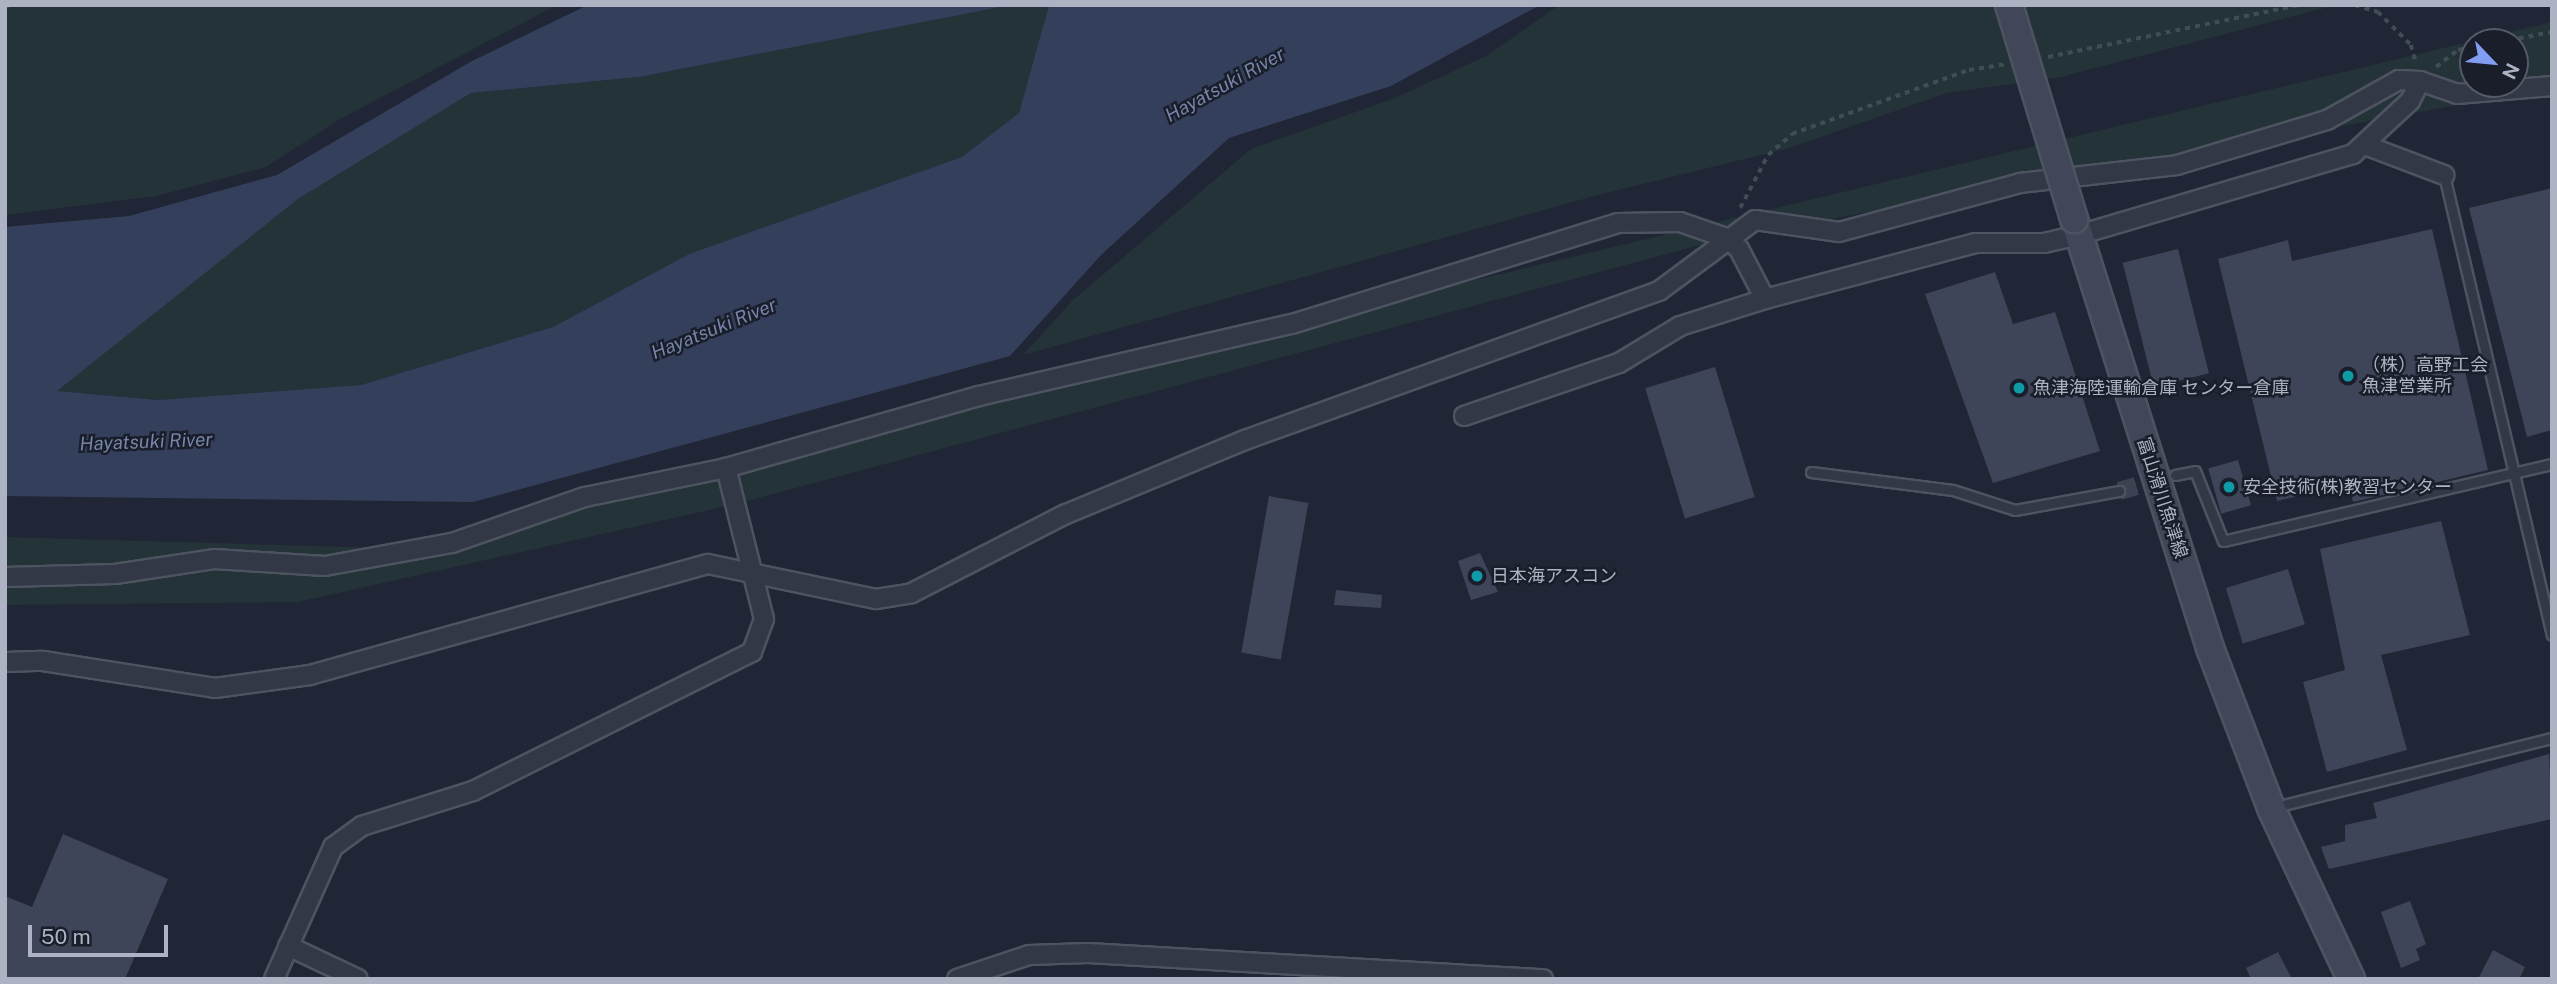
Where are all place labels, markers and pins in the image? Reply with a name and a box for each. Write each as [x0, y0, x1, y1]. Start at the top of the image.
place label: （株）高野工会 魚津営業所 [2362, 355, 2488, 398]
marker: （株）高野工会 魚津営業所 [2340, 368, 2356, 384]
place label: 魚津海陸運輸倉庫 センター倉庫 [2033, 377, 2289, 399]
marker: 魚津海陸運輸倉庫 センター倉庫 [2011, 380, 2027, 396]
place label: 安全技術(株)教習センター [2243, 476, 2452, 498]
marker: 安全技術(株)教習センター [2221, 479, 2237, 495]
place label: 日本海アスコン [1491, 565, 1617, 587]
marker: 日本海アスコン [1469, 568, 1485, 584]

